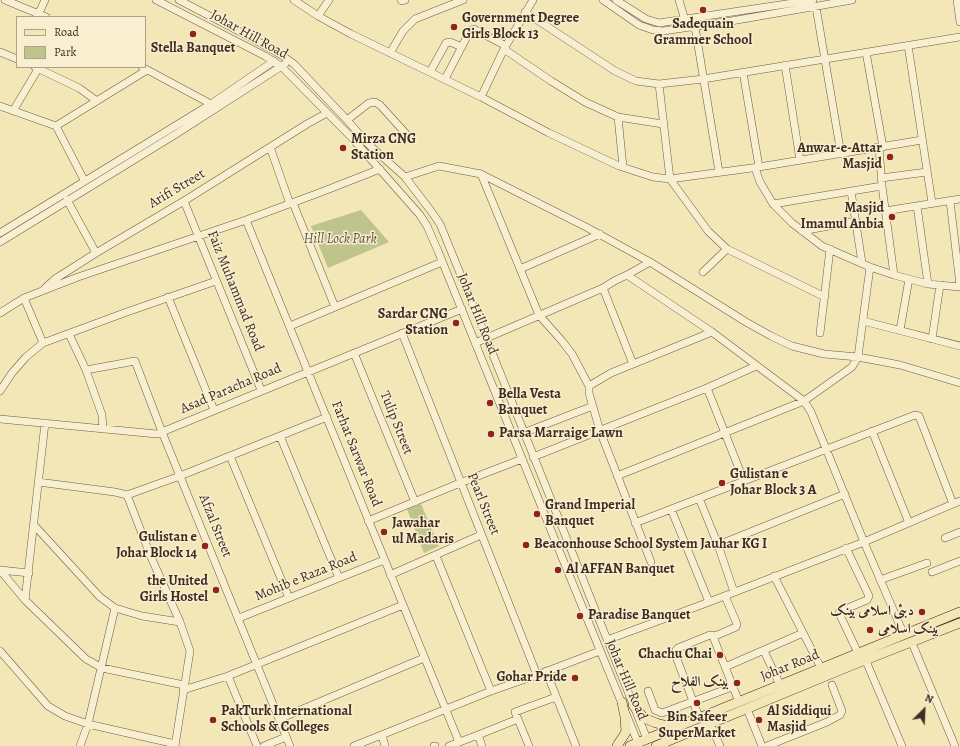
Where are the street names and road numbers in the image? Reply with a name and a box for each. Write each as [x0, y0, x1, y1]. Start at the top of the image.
street label: Johar Hill Road [207, 7, 291, 63]
street label: Arifi Street [146, 166, 208, 212]
street label: Faiz Muhammad Road [203, 228, 267, 354]
street label: Johar Hill Road [453, 271, 501, 357]
street label: Asad Paracha Road [178, 360, 284, 418]
street label: Tulip Street [376, 389, 416, 457]
street label: Farhat Sarwar Road [327, 399, 385, 509]
street label: Pearl Street [463, 470, 503, 538]
street label: Afzal Street [195, 492, 235, 560]
street label: Mohib e Raza Road [253, 549, 359, 605]
street label: Johar Hill Road [601, 637, 651, 723]
street label: Johar Road [758, 647, 822, 685]

